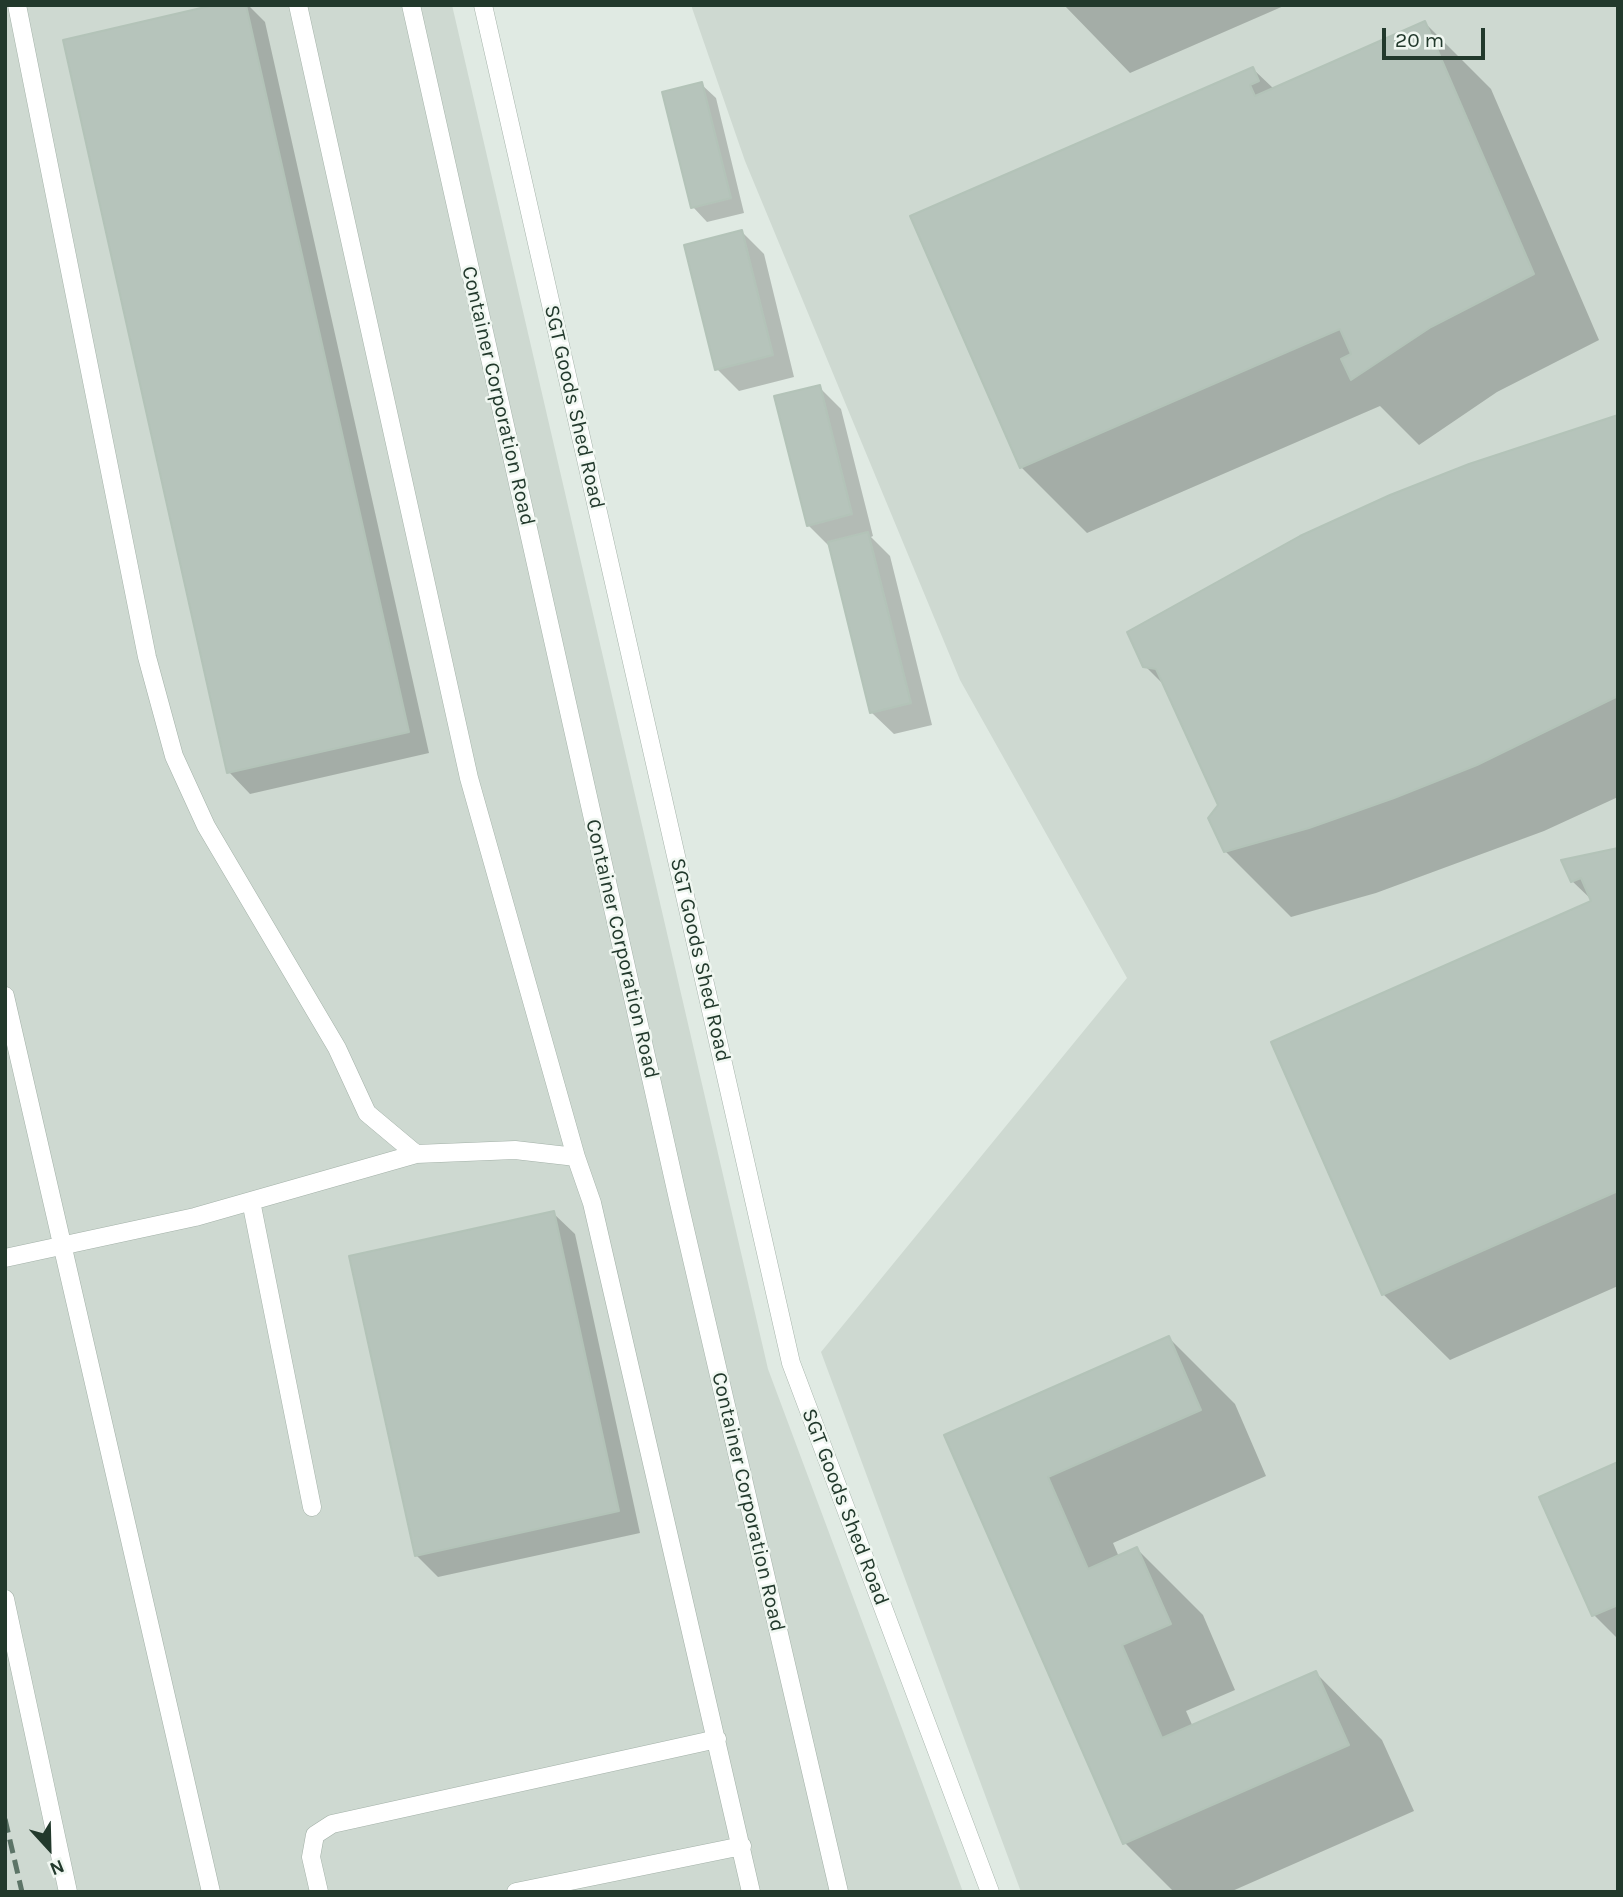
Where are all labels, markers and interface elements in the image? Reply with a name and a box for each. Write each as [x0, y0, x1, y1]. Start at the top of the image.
scale bar [1385, 14, 1488, 58]
text: 20 m [1395, 28, 1444, 52]
street label: Container Corporation Road [456, 264, 540, 528]
street label: SGT Goods Shed Road [538, 303, 610, 511]
street label: Container Corporation Road [580, 817, 664, 1081]
street label: SGT Goods Shed Road [664, 856, 736, 1064]
street label: Container Corporation Road [706, 1370, 790, 1634]
street label: SGT Goods Shed Road [796, 1405, 894, 1609]
north arrow [14, 1813, 84, 1883]
text: N [46, 1855, 67, 1880]

